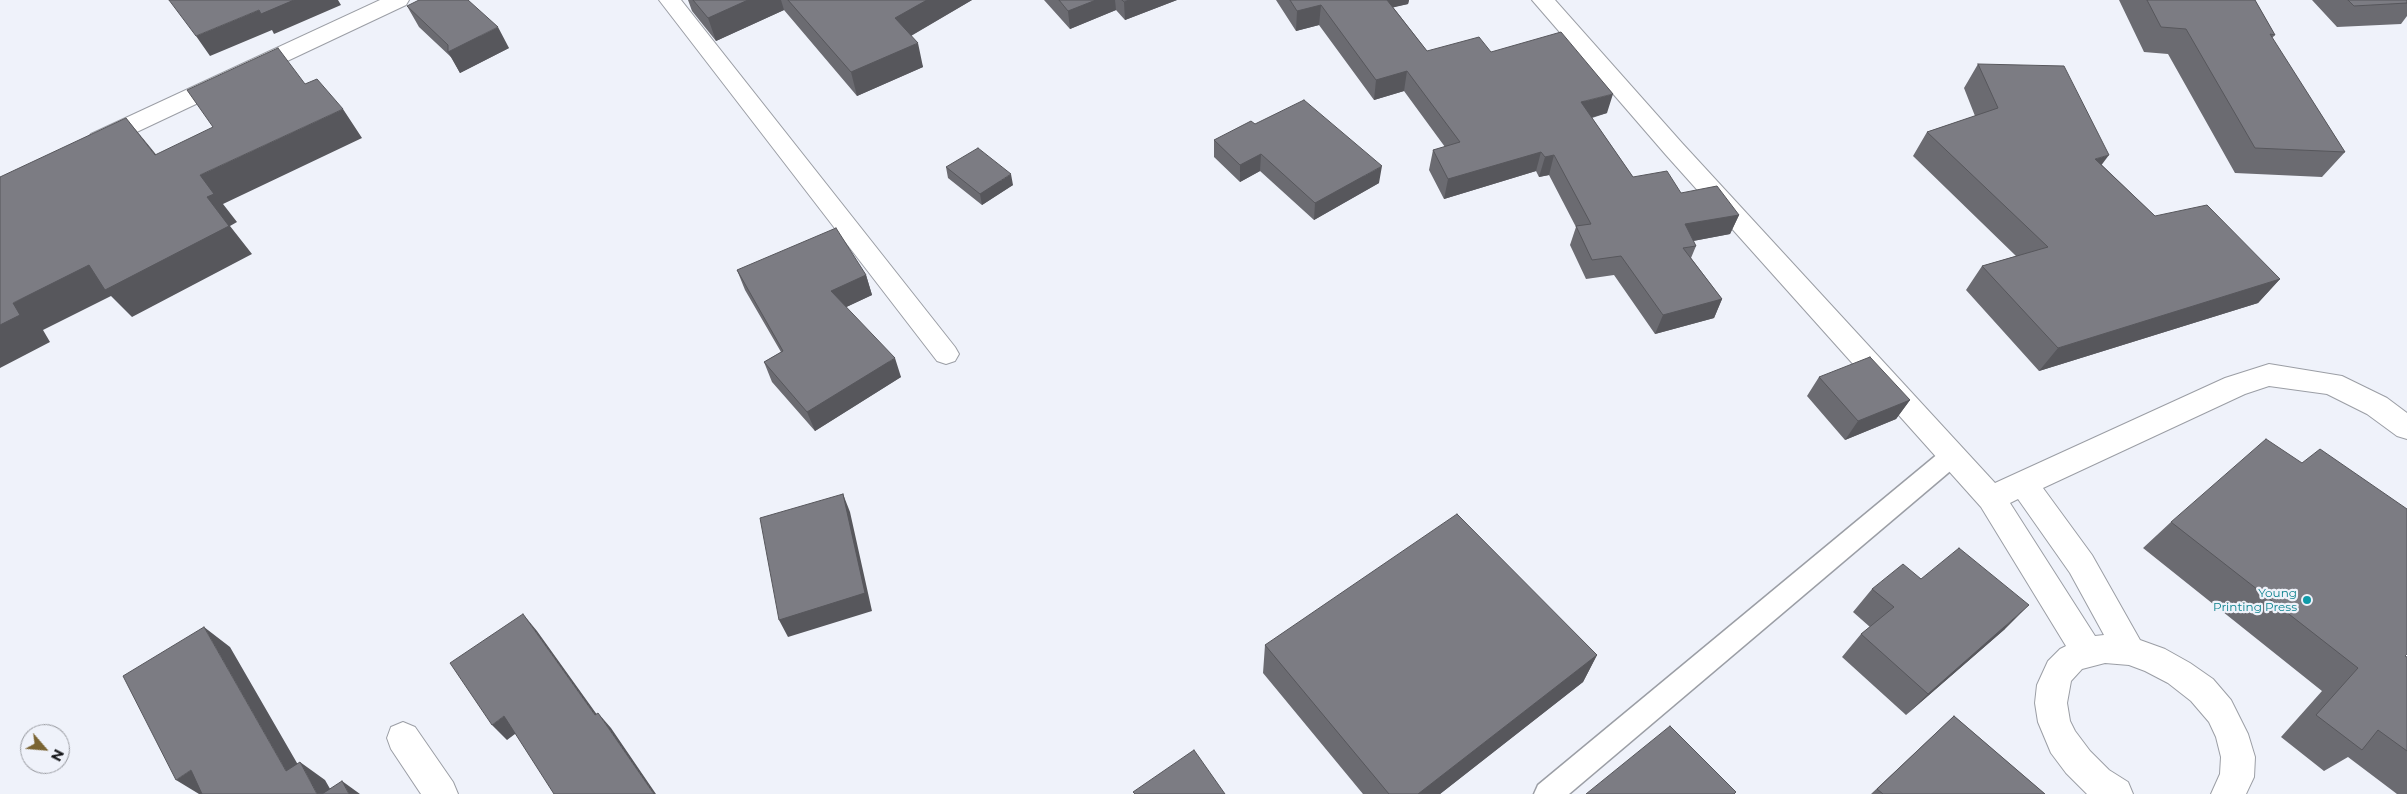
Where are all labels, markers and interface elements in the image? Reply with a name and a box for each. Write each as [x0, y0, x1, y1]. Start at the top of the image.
place label: Young Printing Press [2213, 586, 2297, 614]
marker: Young Printing Press [2301, 594, 2313, 606]
north arrow [20, 724, 70, 774]
text: N [47, 746, 68, 764]

